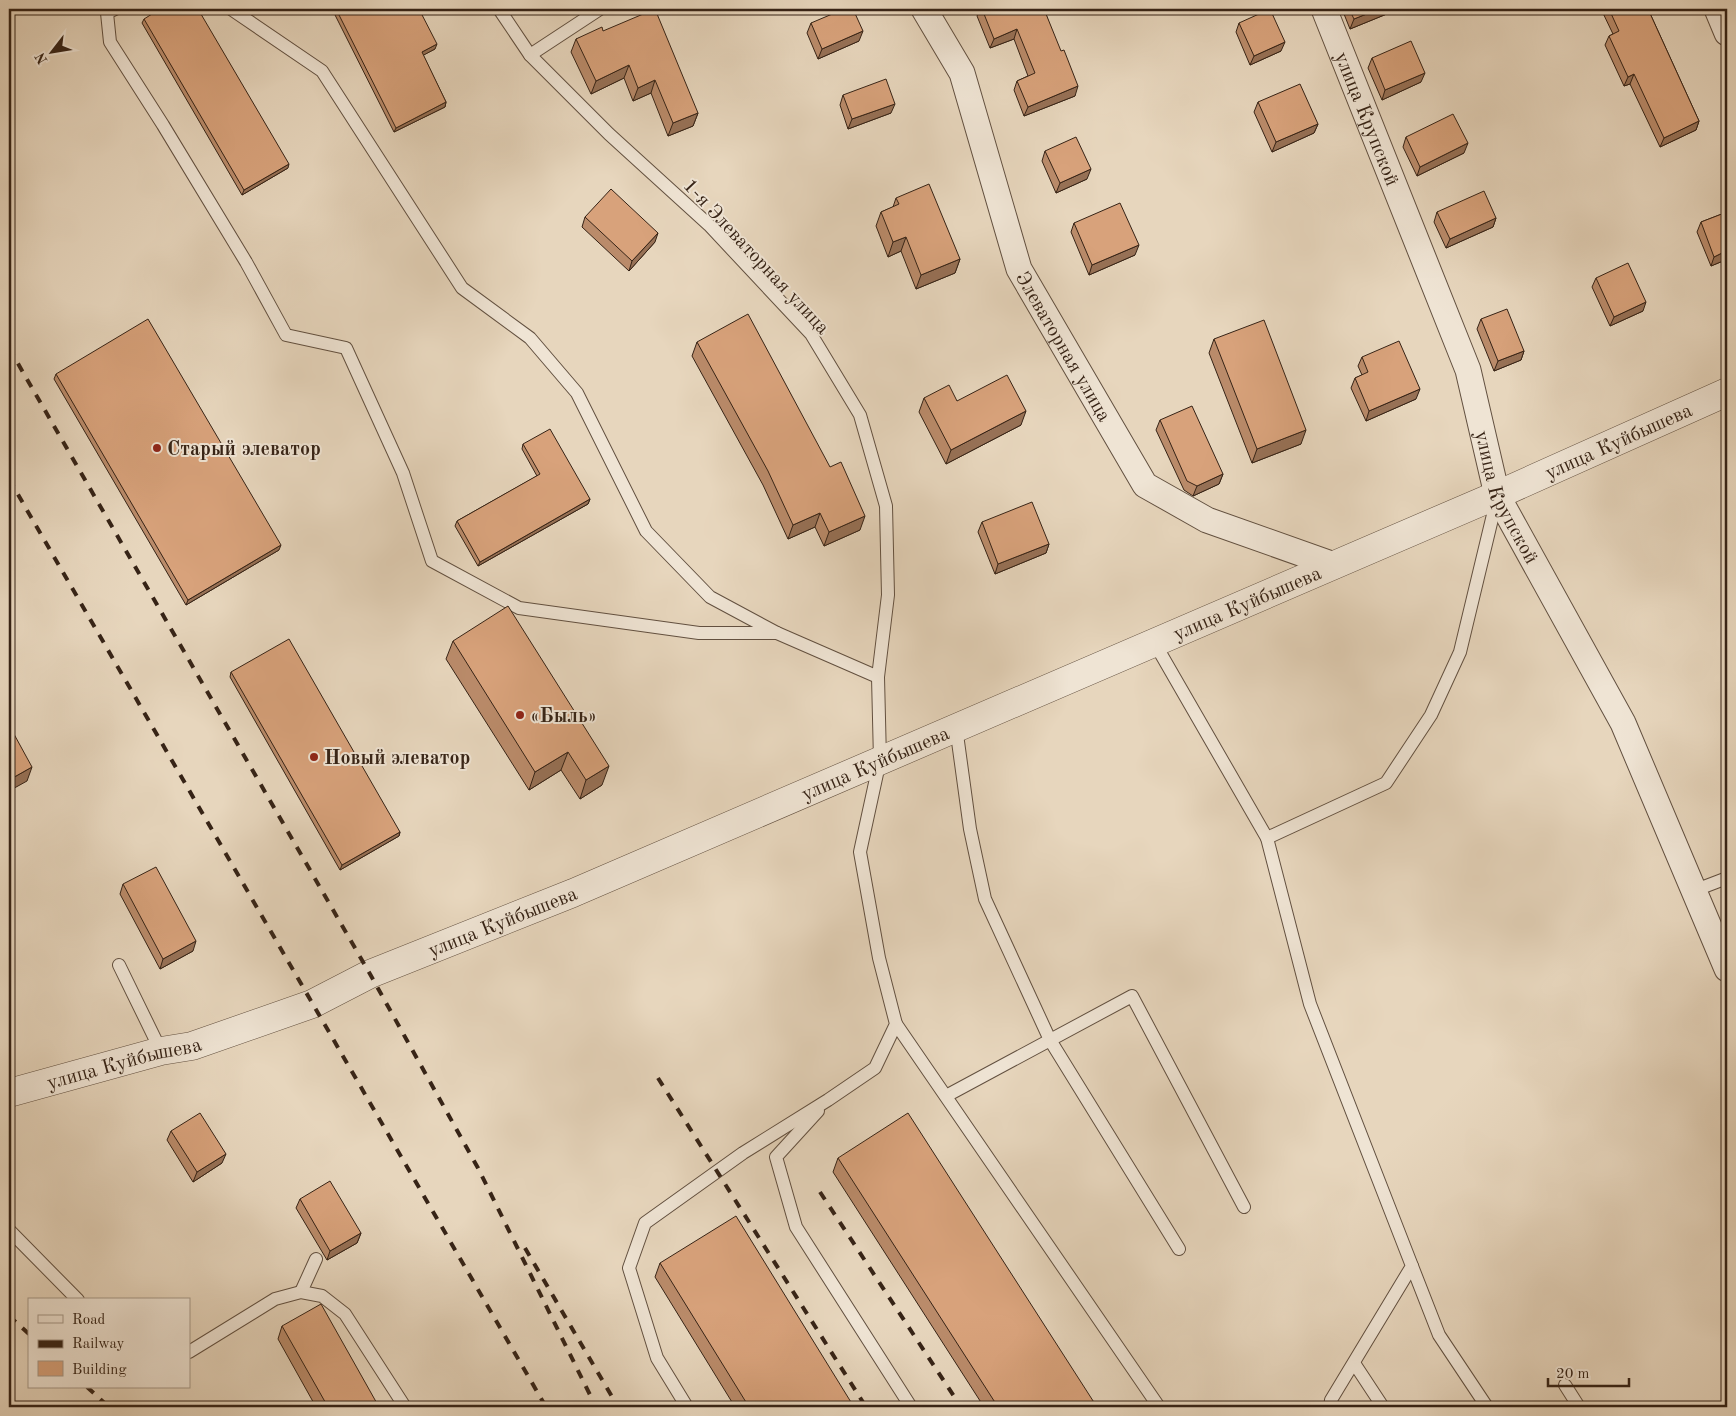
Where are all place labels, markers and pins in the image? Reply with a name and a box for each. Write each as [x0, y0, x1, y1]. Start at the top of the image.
place label: Старый элеватор [167, 440, 321, 460]
marker: Старый элеватор [151, 442, 163, 454]
place label: «Быль» [530, 707, 597, 727]
marker: «Быль» [514, 709, 526, 721]
place label: Новый элеватор [324, 749, 470, 769]
marker: Новый элеватор [308, 751, 320, 763]

